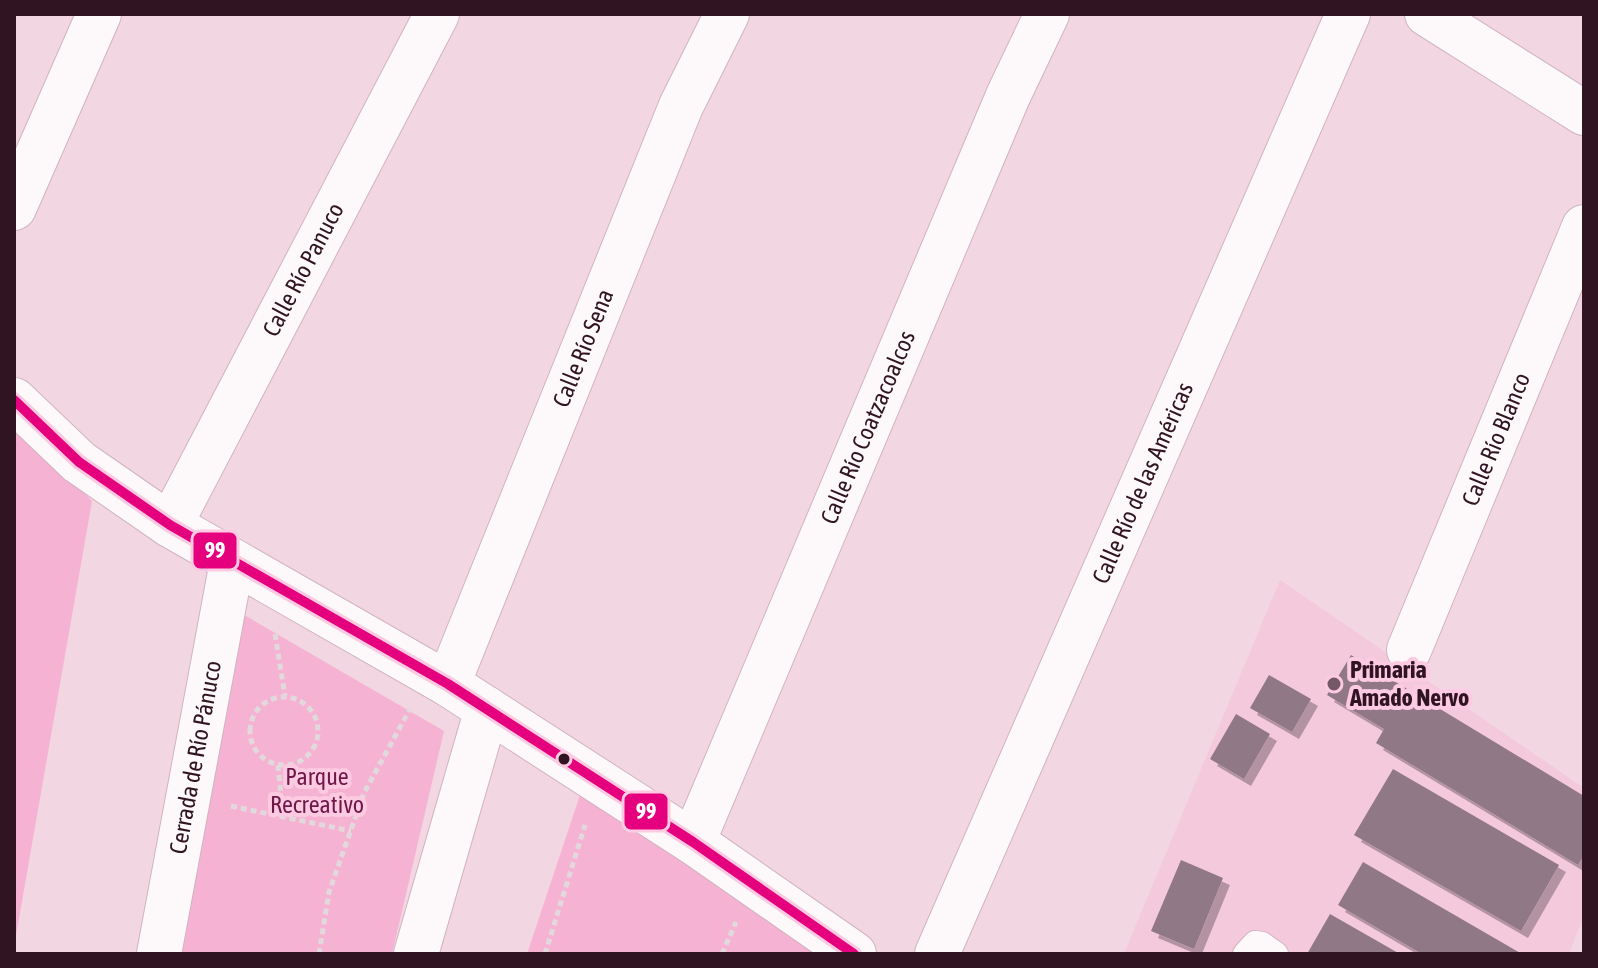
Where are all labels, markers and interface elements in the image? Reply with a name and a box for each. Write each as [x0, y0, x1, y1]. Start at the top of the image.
street label: Calle Río Panuco [257, 198, 349, 341]
street label: Calle Río Sena [547, 285, 619, 411]
street label: Calle Río Coatzacoalcos [815, 327, 920, 528]
street label: Calle Río Blanco [1456, 369, 1535, 510]
street label: Calle Río de las Américas [1087, 378, 1198, 588]
line badge: 99 [192, 531, 238, 570]
text: 99 [205, 537, 225, 563]
place label: Primaria Amado Nervo [1349, 656, 1469, 711]
street label: Cerrada de Río Pánuco [164, 658, 226, 856]
marker: Primaria Amado Nervo [1325, 675, 1343, 693]
unlabelled marker [556, 751, 572, 767]
park label: Parque Recreativo [270, 763, 364, 818]
line badge: 99 [623, 792, 669, 831]
text: 99 [636, 798, 656, 824]

